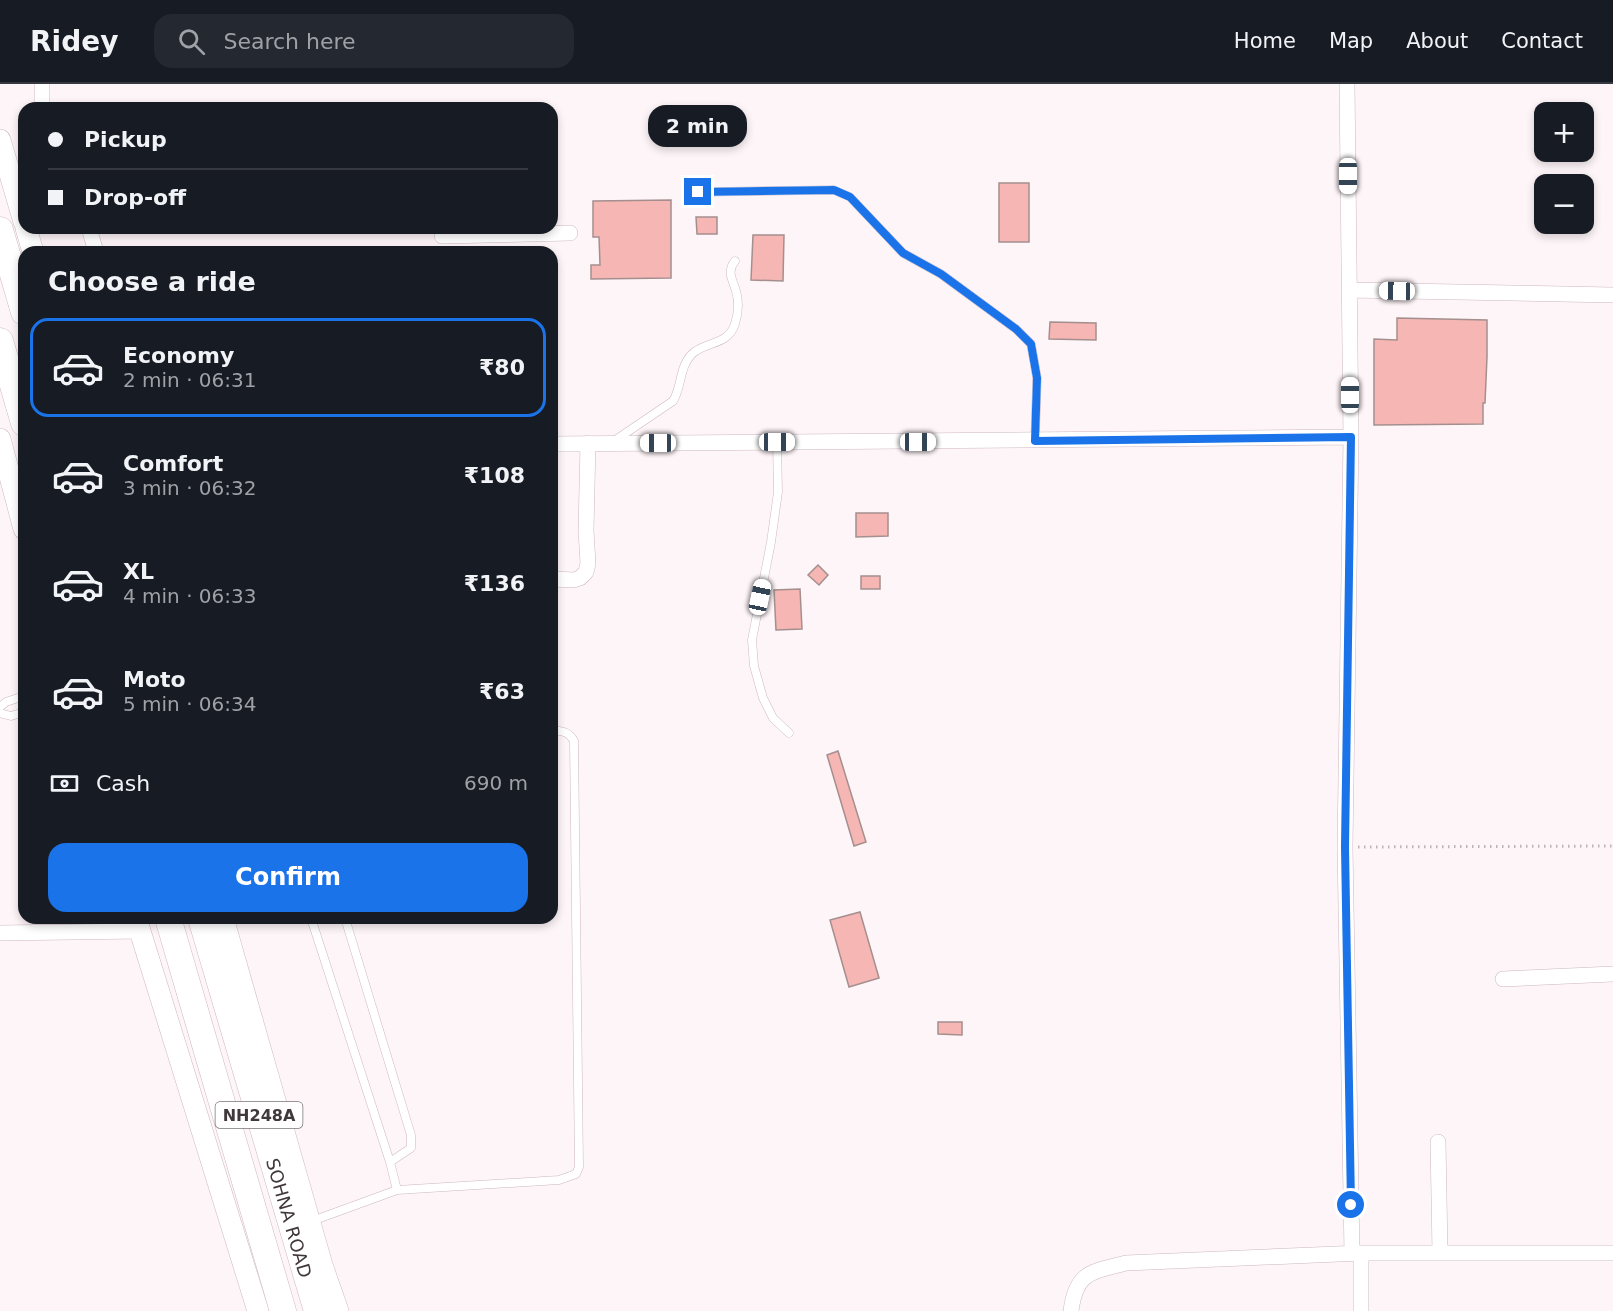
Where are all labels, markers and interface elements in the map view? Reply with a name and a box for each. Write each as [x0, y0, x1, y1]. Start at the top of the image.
search box [154, 14, 574, 68]
text: Ridey [30, 25, 118, 58]
icon: search [175, 25, 208, 58]
text: Search here [223, 29, 356, 54]
text: Home [1234, 29, 1296, 53]
text: Map [1329, 29, 1373, 53]
text: About [1406, 29, 1468, 53]
text: Contact [1501, 29, 1583, 53]
map controls [1534, 102, 1594, 234]
button: + [1534, 102, 1594, 162]
callout: 2 min [648, 105, 748, 147]
text: 2 min [666, 114, 729, 138]
text: Pickup [84, 127, 167, 152]
car [1339, 158, 1357, 194]
button: − [1534, 174, 1594, 234]
route end [684, 178, 711, 205]
text: Drop-off [84, 185, 186, 210]
text: Choose a ride [48, 266, 256, 297]
car [1379, 282, 1415, 300]
icon: car [51, 341, 105, 395]
text: Economy [123, 343, 234, 368]
text: ₹80 [479, 355, 525, 380]
text: 2 min · 06:31 [123, 368, 257, 392]
car [1341, 377, 1359, 413]
car [759, 433, 795, 451]
car [900, 433, 936, 451]
car [640, 434, 676, 452]
icon: car [51, 449, 105, 503]
text: Comfort [123, 451, 223, 476]
text: ₹108 [464, 463, 525, 488]
text: 3 min · 06:32 [123, 476, 257, 500]
icon: car [51, 557, 105, 611]
text: XL [123, 559, 154, 584]
text: ₹136 [464, 571, 525, 596]
car [747, 578, 773, 616]
text: 4 min · 06:33 [123, 584, 257, 608]
icon: car [51, 665, 105, 719]
text: Moto [123, 667, 186, 692]
text: ₹63 [479, 679, 525, 704]
text: 5 min · 06:34 [123, 692, 257, 716]
icon: cash [48, 767, 81, 800]
text: Cash [96, 771, 150, 796]
text: 690 m [464, 771, 528, 795]
button: Confirm [48, 843, 528, 912]
road number: NH248A [216, 1102, 302, 1128]
street label: SOHNA ROAD [262, 1156, 316, 1280]
route start [1337, 1191, 1364, 1218]

